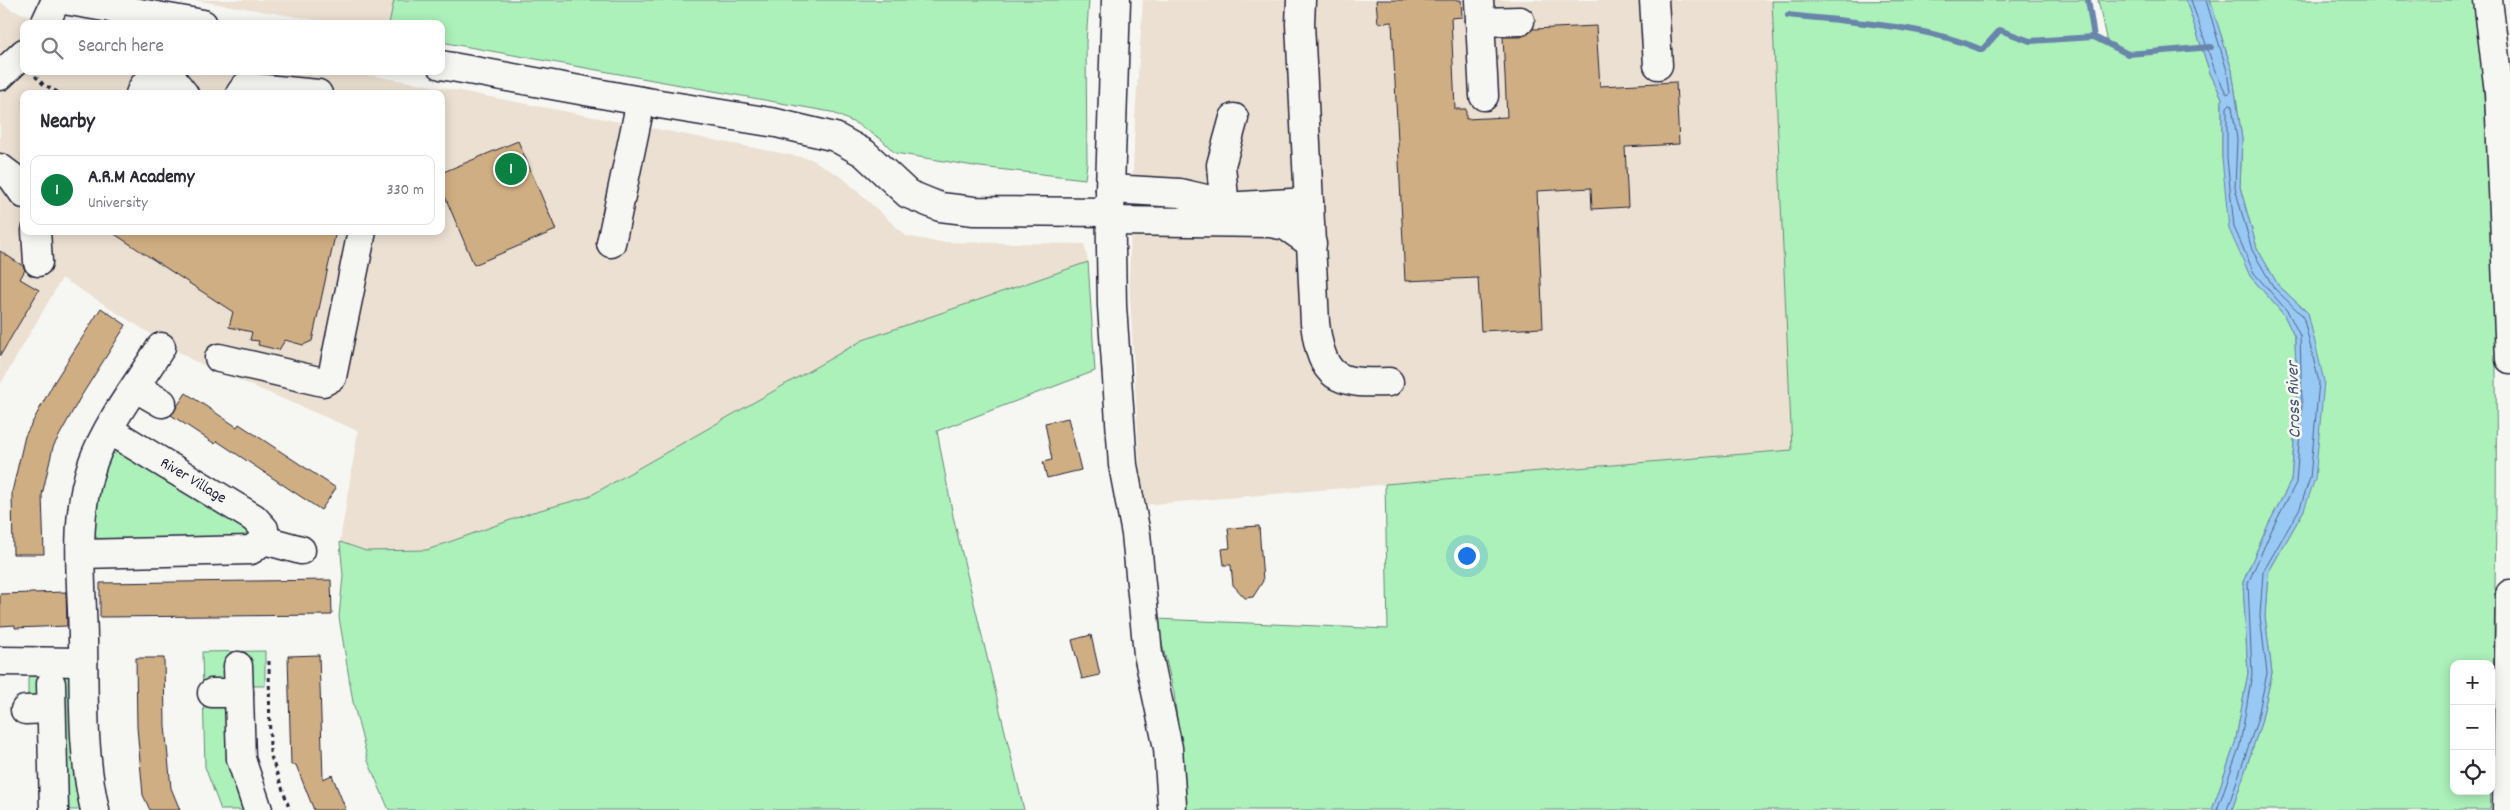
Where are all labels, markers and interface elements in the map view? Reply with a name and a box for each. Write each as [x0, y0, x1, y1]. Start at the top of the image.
search box [20, 20, 445, 75]
icon: search [38, 34, 66, 62]
text: Search here [78, 34, 164, 61]
text: Nearby [40, 108, 95, 138]
pin: 1 [495, 150, 527, 188]
text: A.R.M Academy [88, 165, 194, 192]
text: 1 [55, 179, 59, 202]
text: 330 m [386, 179, 424, 202]
text: University [88, 192, 148, 215]
water label: Cross River [2281, 359, 2309, 439]
street label: River Village [155, 452, 231, 510]
your location [1454, 543, 1480, 569]
map controls [2450, 660, 2495, 795]
button: + [2450, 660, 2495, 705]
button: − [2450, 705, 2495, 750]
button: locate [2450, 750, 2495, 795]

